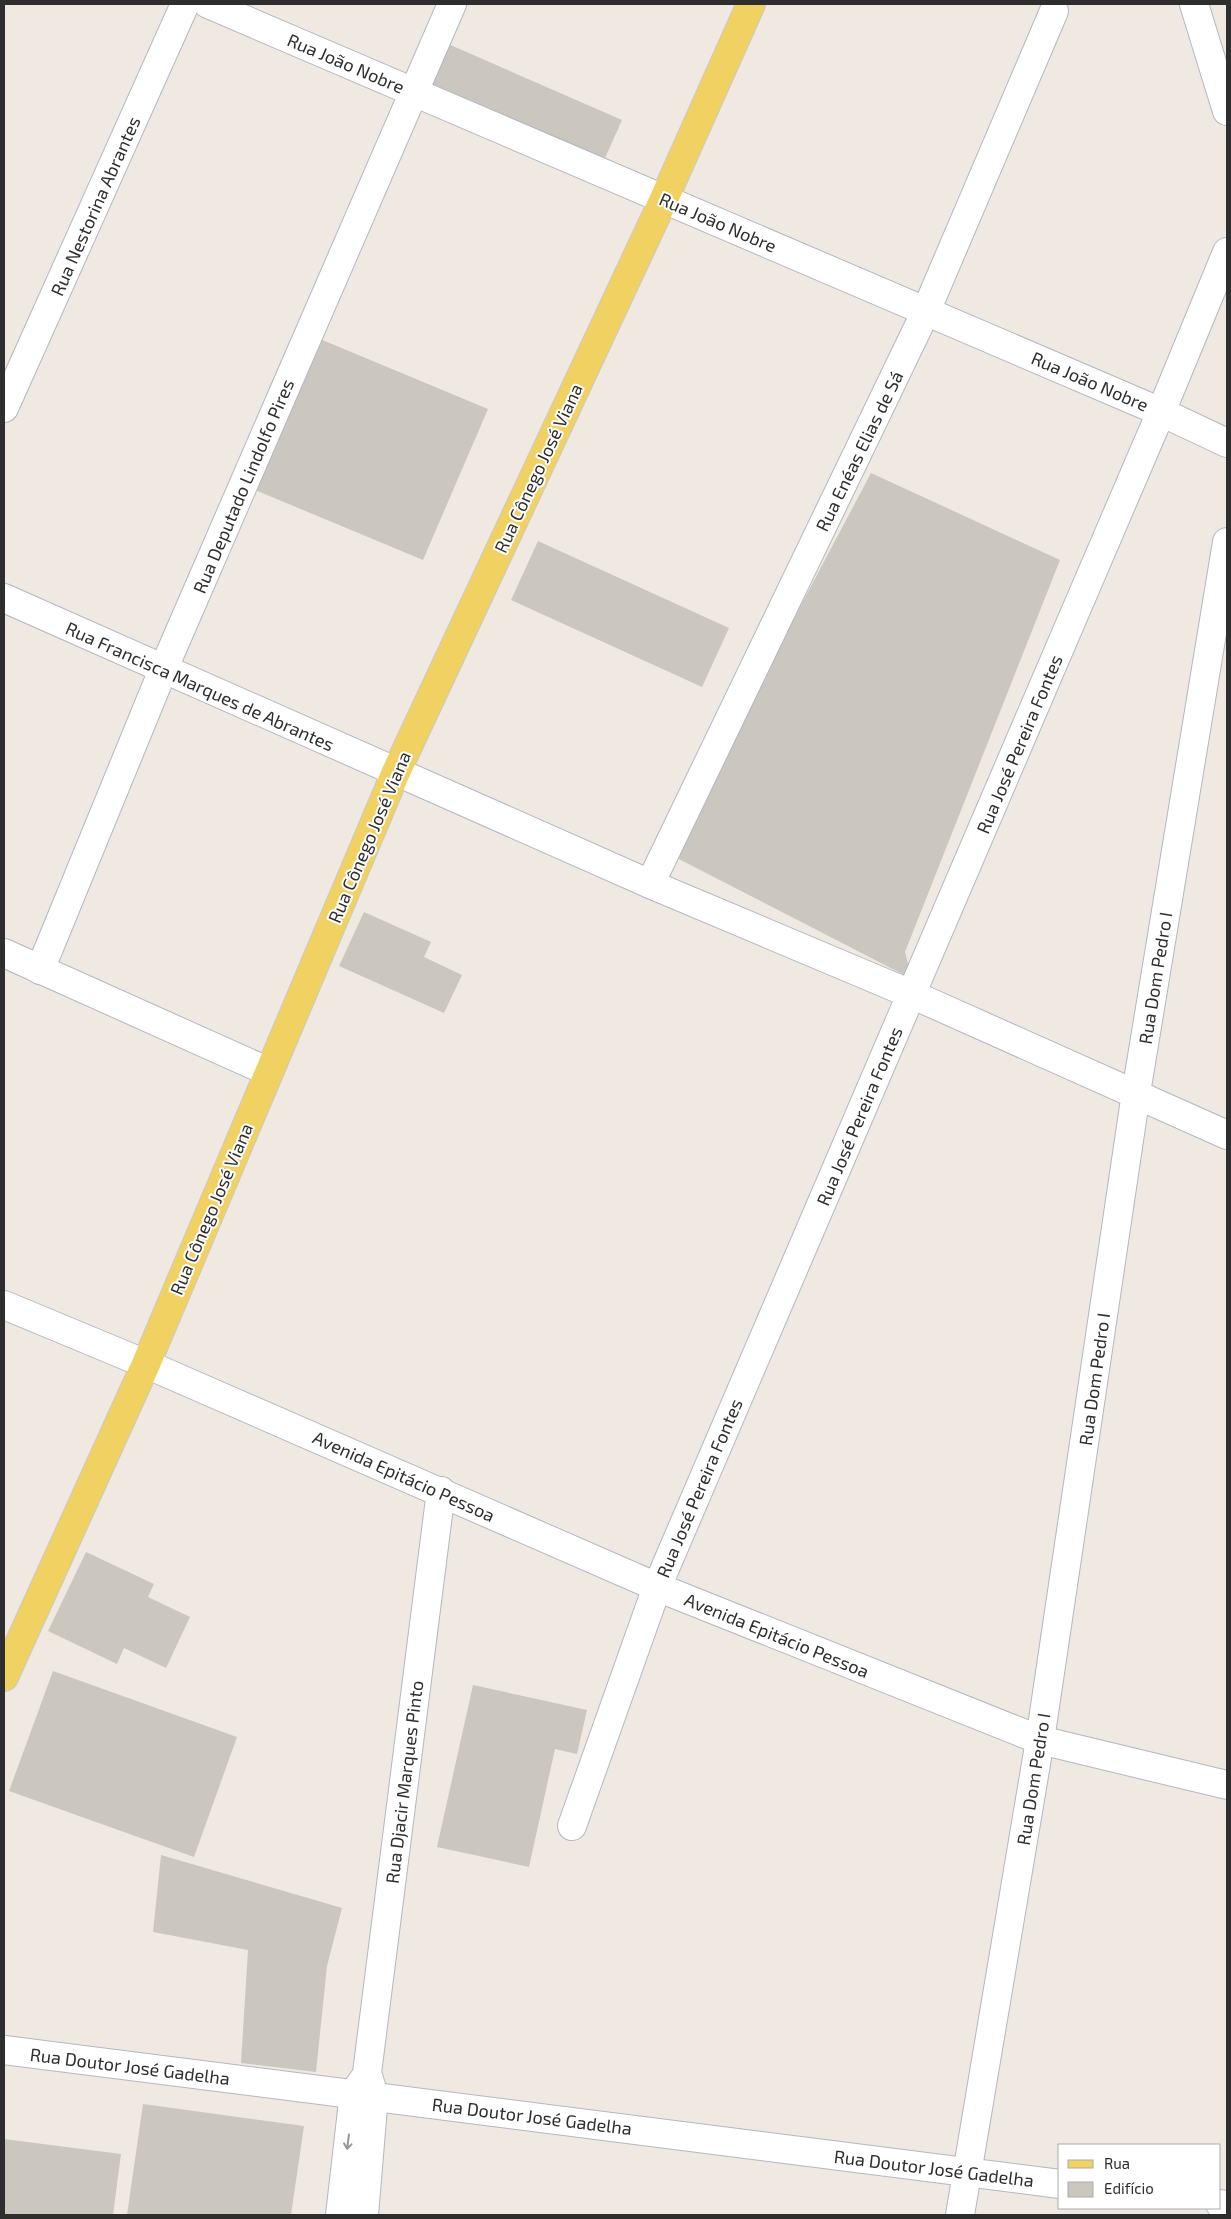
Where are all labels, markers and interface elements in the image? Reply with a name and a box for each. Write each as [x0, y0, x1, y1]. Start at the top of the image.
street label: Rua João Nobre [284, 28, 408, 98]
street label: Rua Nestorina Abrantes [45, 113, 145, 299]
street label: Rua João Nobre [656, 187, 780, 257]
street label: Rua João Nobre [1028, 346, 1152, 416]
street label: Rua Enéas Elias de Sá [811, 367, 907, 535]
street label: Rua Deputado Lindolfo Pires [188, 376, 298, 596]
street label: Rua Cônego José Viana [489, 380, 587, 556]
street label: Rua Francisca Marques de Abrantes [62, 617, 338, 755]
street label: Rua José Pereira Fontes [971, 651, 1067, 837]
street label: Rua Cônego José Viana [323, 748, 415, 926]
street label: Rua Dom Pedro I [1134, 910, 1176, 1046]
street label: Rua José Pereira Fontes [811, 1023, 907, 1209]
street label: Rua Cônego José Viana [165, 1120, 257, 1298]
street label: Rua Dom Pedro I [1074, 1311, 1114, 1447]
street label: Rua José Pereira Fontes [651, 1395, 747, 1581]
street label: Avenida Epitácio Pessoa [310, 1426, 498, 1526]
street label: Avenida Epitácio Pessoa [682, 1588, 872, 1682]
street label: Rua Djacir Marques Pinto [381, 1679, 427, 1885]
street label: Rua Dom Pedro I [1012, 1711, 1054, 1847]
street label: Rua Doutor José Gadelha [29, 2043, 231, 2089]
street label: Rua Doutor José Gadelha [431, 2093, 633, 2139]
one-way arrow [343, 2134, 353, 2150]
legend [1058, 2144, 1221, 2209]
street label: Rua Doutor José Gadelha [833, 2145, 1035, 2191]
text: Rua [1104, 2154, 1130, 2172]
text: Edifício [1104, 2179, 1154, 2197]

